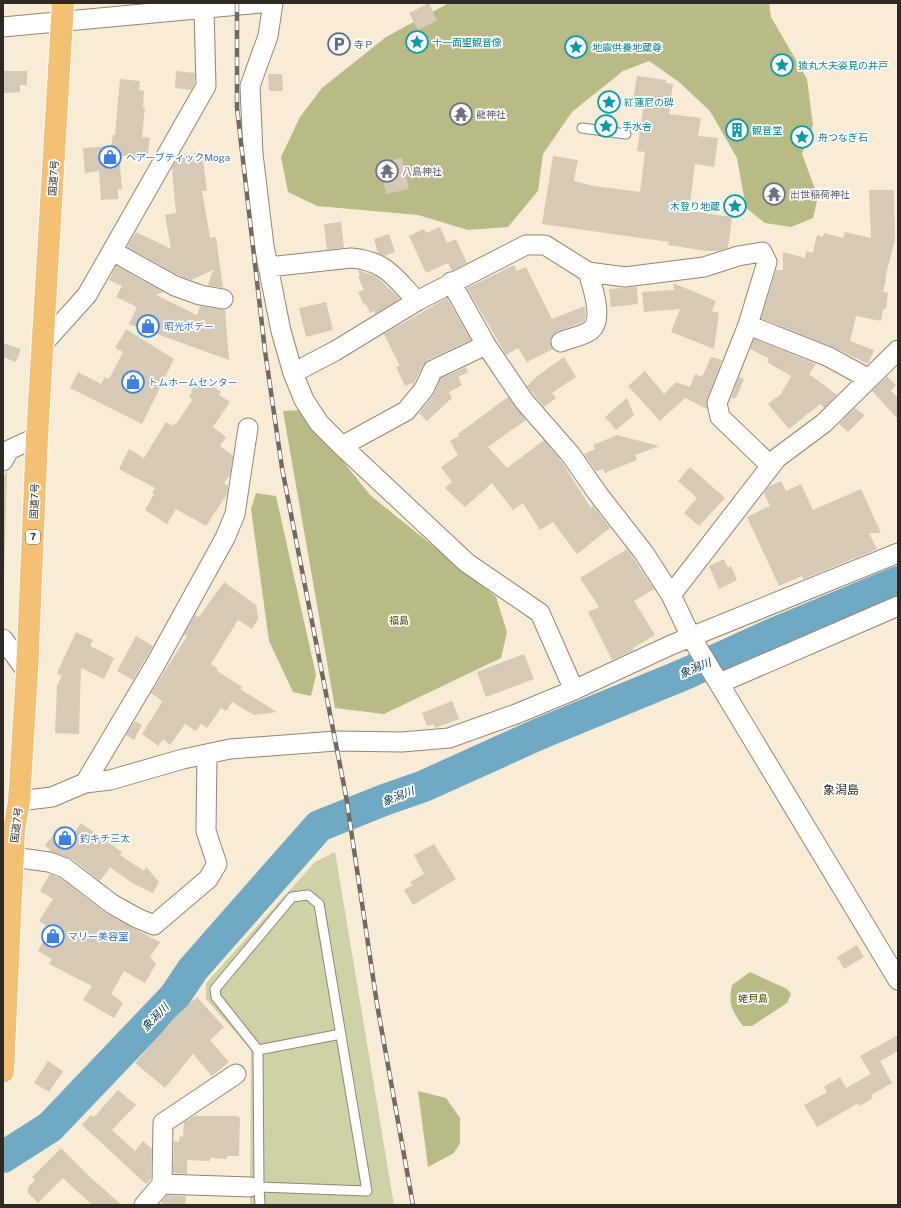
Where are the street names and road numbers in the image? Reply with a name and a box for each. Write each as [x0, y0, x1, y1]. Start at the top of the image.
street label: 国道7号 [46, 160, 60, 196]
street label: 国道7号 [27, 483, 41, 519]
road number: 7 [26, 530, 40, 544]
street label: 国道7号 [8, 806, 24, 844]

